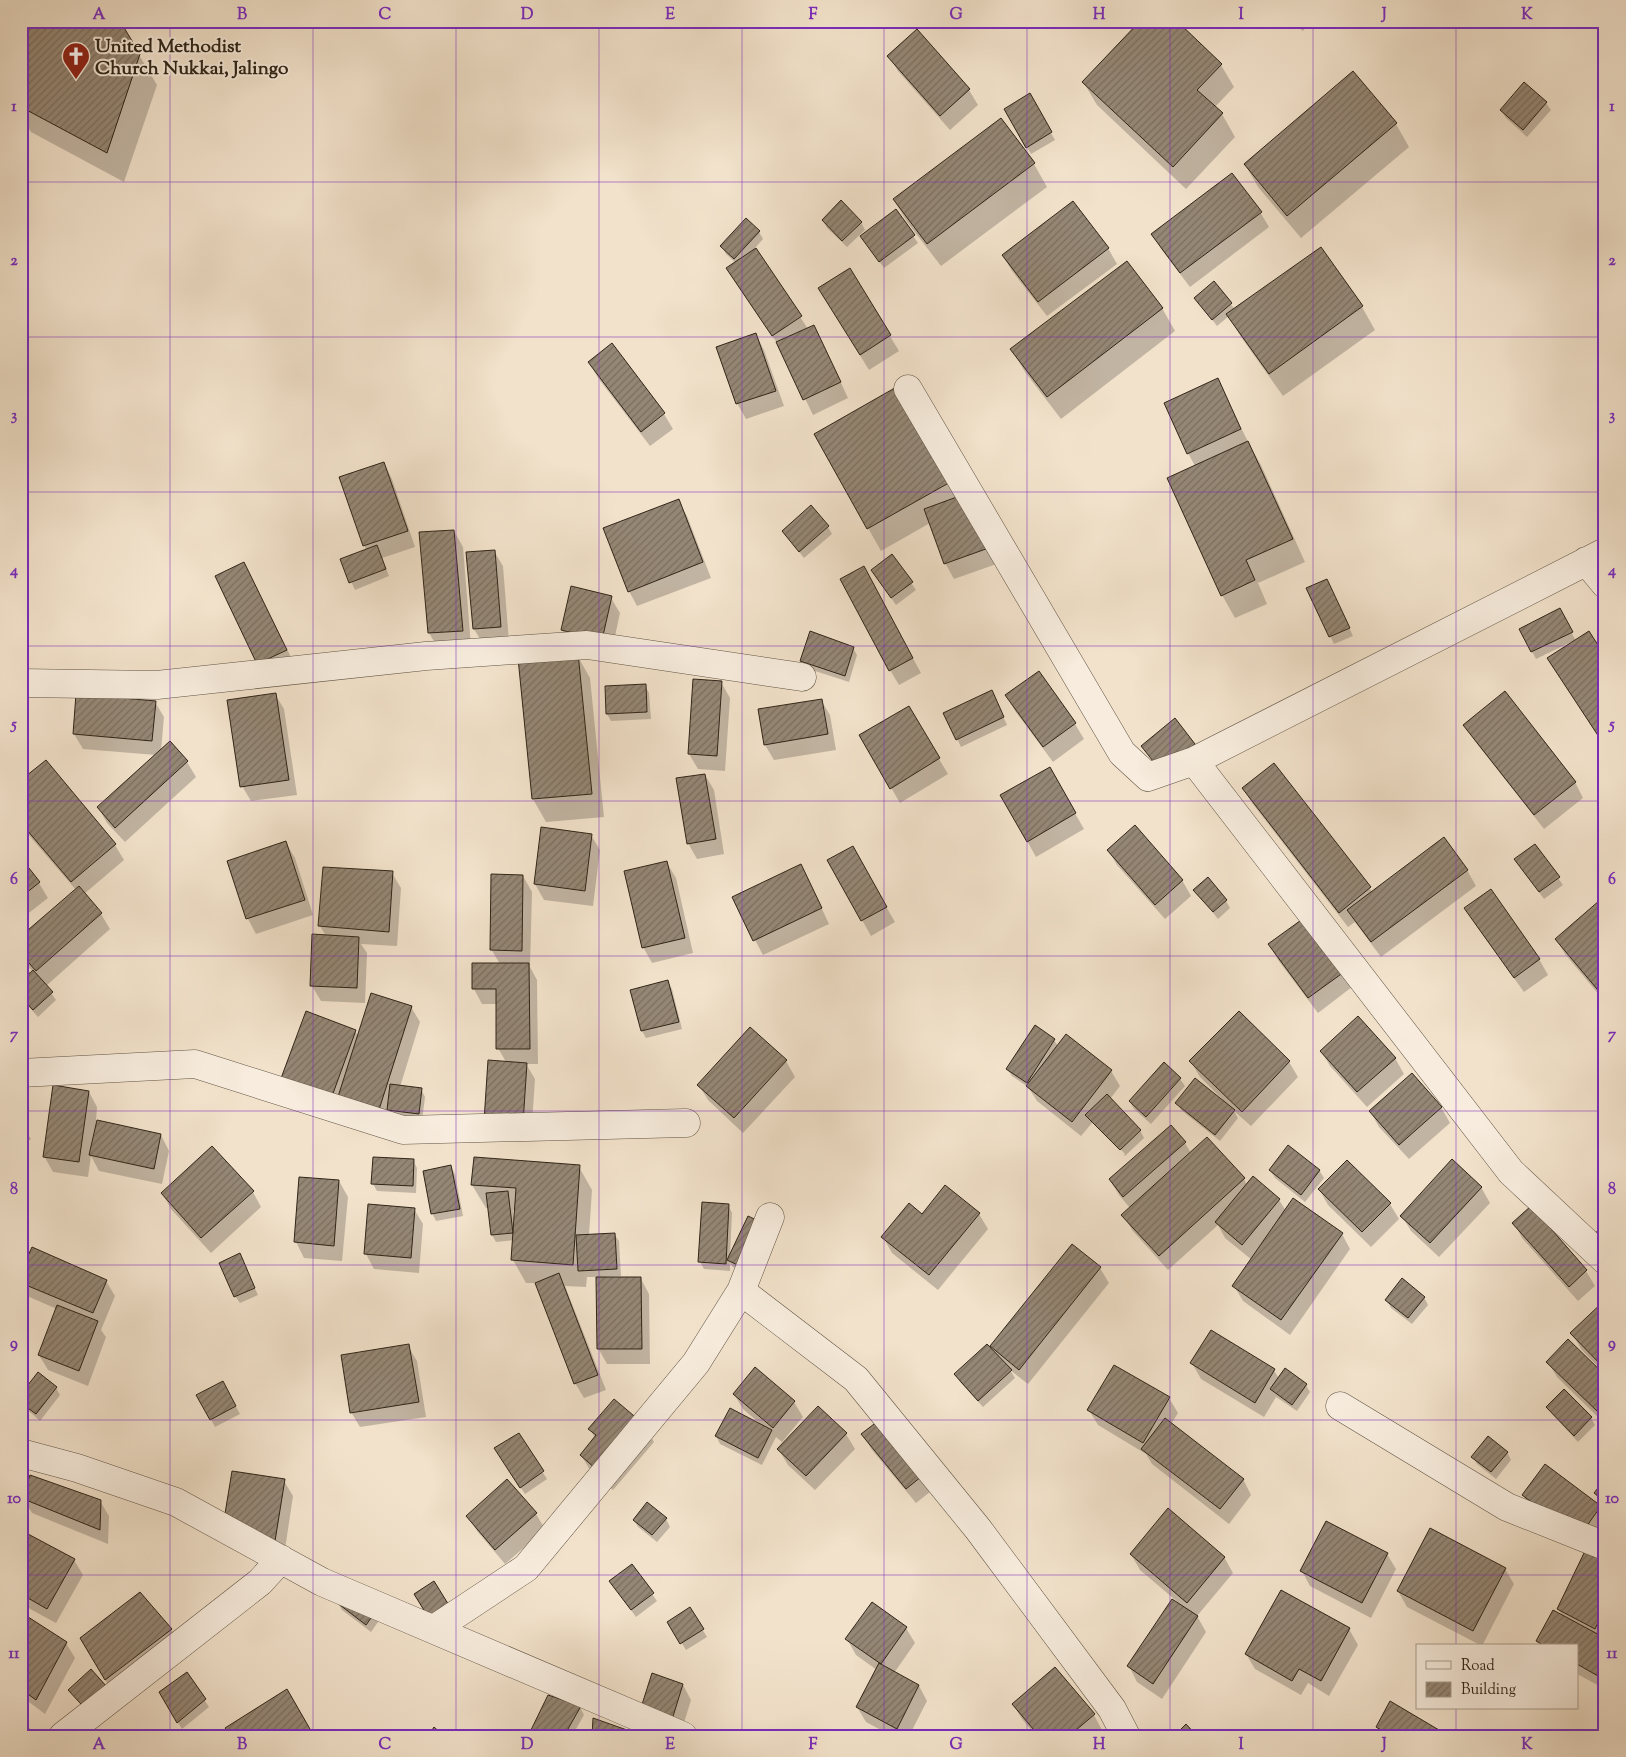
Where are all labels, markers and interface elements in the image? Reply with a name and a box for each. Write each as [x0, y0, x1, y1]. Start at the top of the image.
text: A [93, 4, 106, 27]
text: B [237, 4, 247, 27]
text: C [379, 4, 392, 27]
text: D [521, 4, 534, 27]
text: E [665, 4, 675, 27]
text: F [809, 4, 818, 27]
text: G [949, 4, 963, 27]
text: H [1093, 4, 1106, 27]
text: I [1238, 4, 1244, 27]
text: J [1380, 4, 1387, 27]
text: K [1521, 4, 1533, 27]
place label: United Methodist Church Nukkai, Jalingo [95, 34, 289, 83]
church icon: United Methodist Church Nukkai, Jalingo [61, 41, 91, 80]
text: 1 [11, 96, 17, 119]
text: 1 [1609, 96, 1615, 119]
text: 2 [10, 250, 18, 273]
text: 2 [1608, 250, 1616, 273]
text: 3 [11, 405, 18, 428]
text: 3 [1609, 405, 1616, 428]
text: 4 [9, 560, 18, 583]
text: 4 [1607, 560, 1616, 583]
text: 5 [9, 714, 17, 737]
text: 5 [1607, 714, 1615, 737]
text: 6 [10, 869, 18, 892]
text: 6 [1608, 869, 1616, 892]
text: 7 [10, 1024, 19, 1047]
text: 7 [1608, 1024, 1617, 1047]
text: 8 [10, 1179, 18, 1202]
text: 8 [1608, 1179, 1616, 1202]
text: 9 [10, 1333, 18, 1356]
text: 9 [1608, 1333, 1616, 1356]
text: 10 [7, 1488, 21, 1511]
text: 10 [1605, 1488, 1619, 1511]
text: 11 [9, 1643, 20, 1666]
text: 11 [1607, 1643, 1618, 1666]
legend [1416, 1644, 1578, 1710]
text: Road [1461, 1656, 1495, 1677]
text: Building [1461, 1680, 1516, 1701]
text: A [93, 1734, 106, 1757]
text: B [237, 1734, 247, 1757]
text: C [379, 1734, 392, 1757]
text: D [521, 1734, 534, 1757]
text: E [665, 1734, 675, 1757]
text: F [809, 1734, 818, 1757]
text: G [949, 1734, 963, 1757]
text: H [1093, 1734, 1106, 1757]
text: I [1238, 1734, 1244, 1757]
text: J [1380, 1734, 1387, 1757]
text: K [1521, 1734, 1533, 1757]

